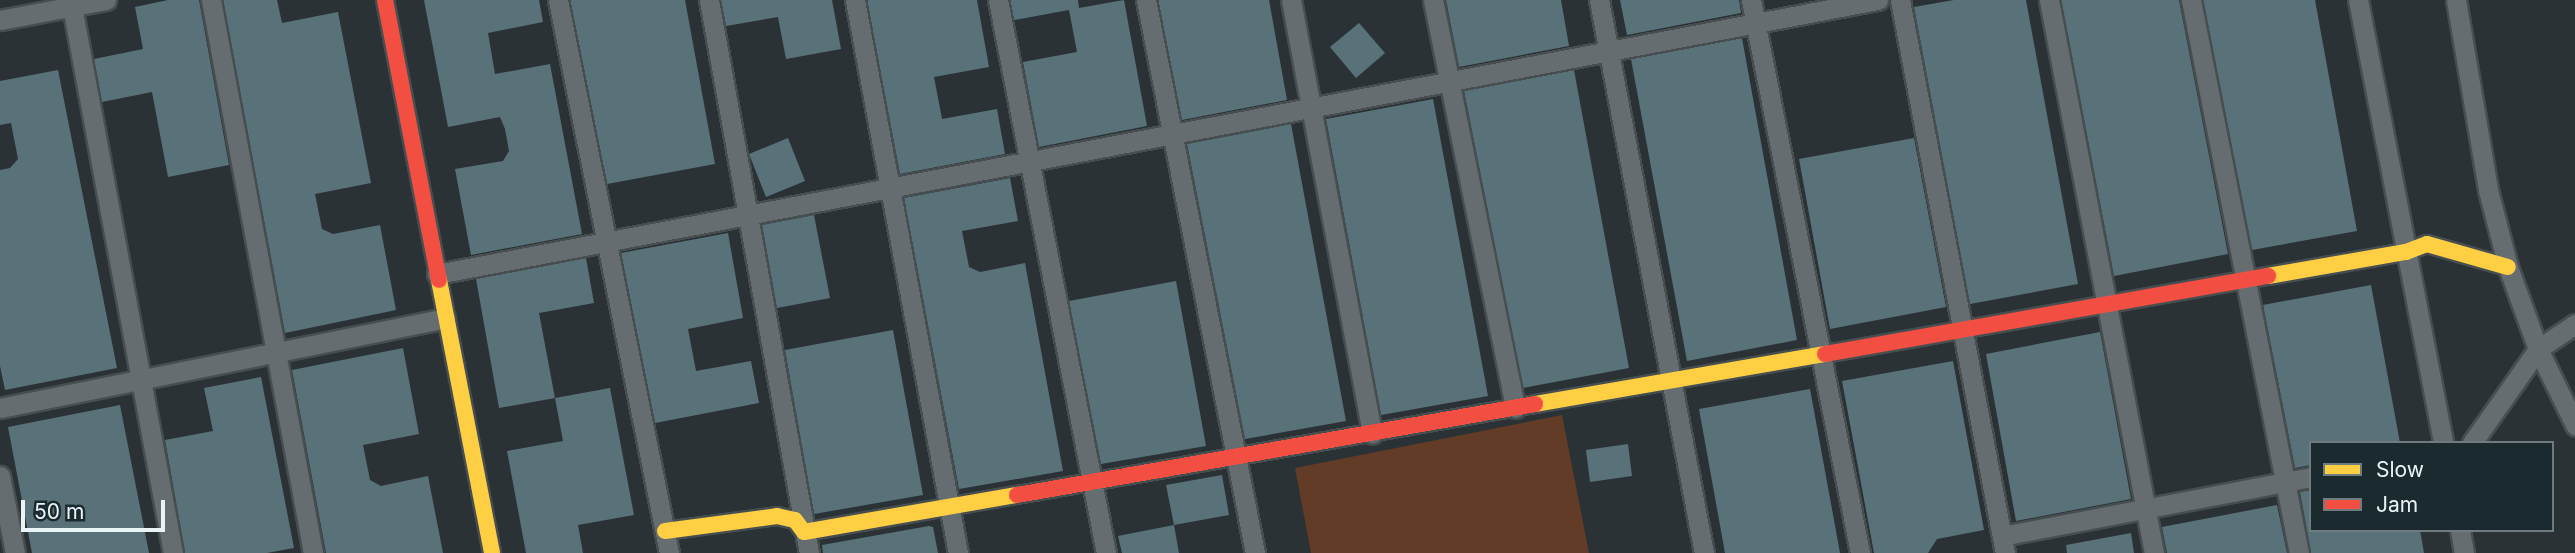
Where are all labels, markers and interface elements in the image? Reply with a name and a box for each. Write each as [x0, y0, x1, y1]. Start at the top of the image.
legend [2309, 441, 2554, 532]
text: Slow [2376, 457, 2424, 482]
scale bar [24, 486, 168, 530]
text: Jam [2376, 492, 2418, 517]
text: 50 m [34, 499, 84, 524]

